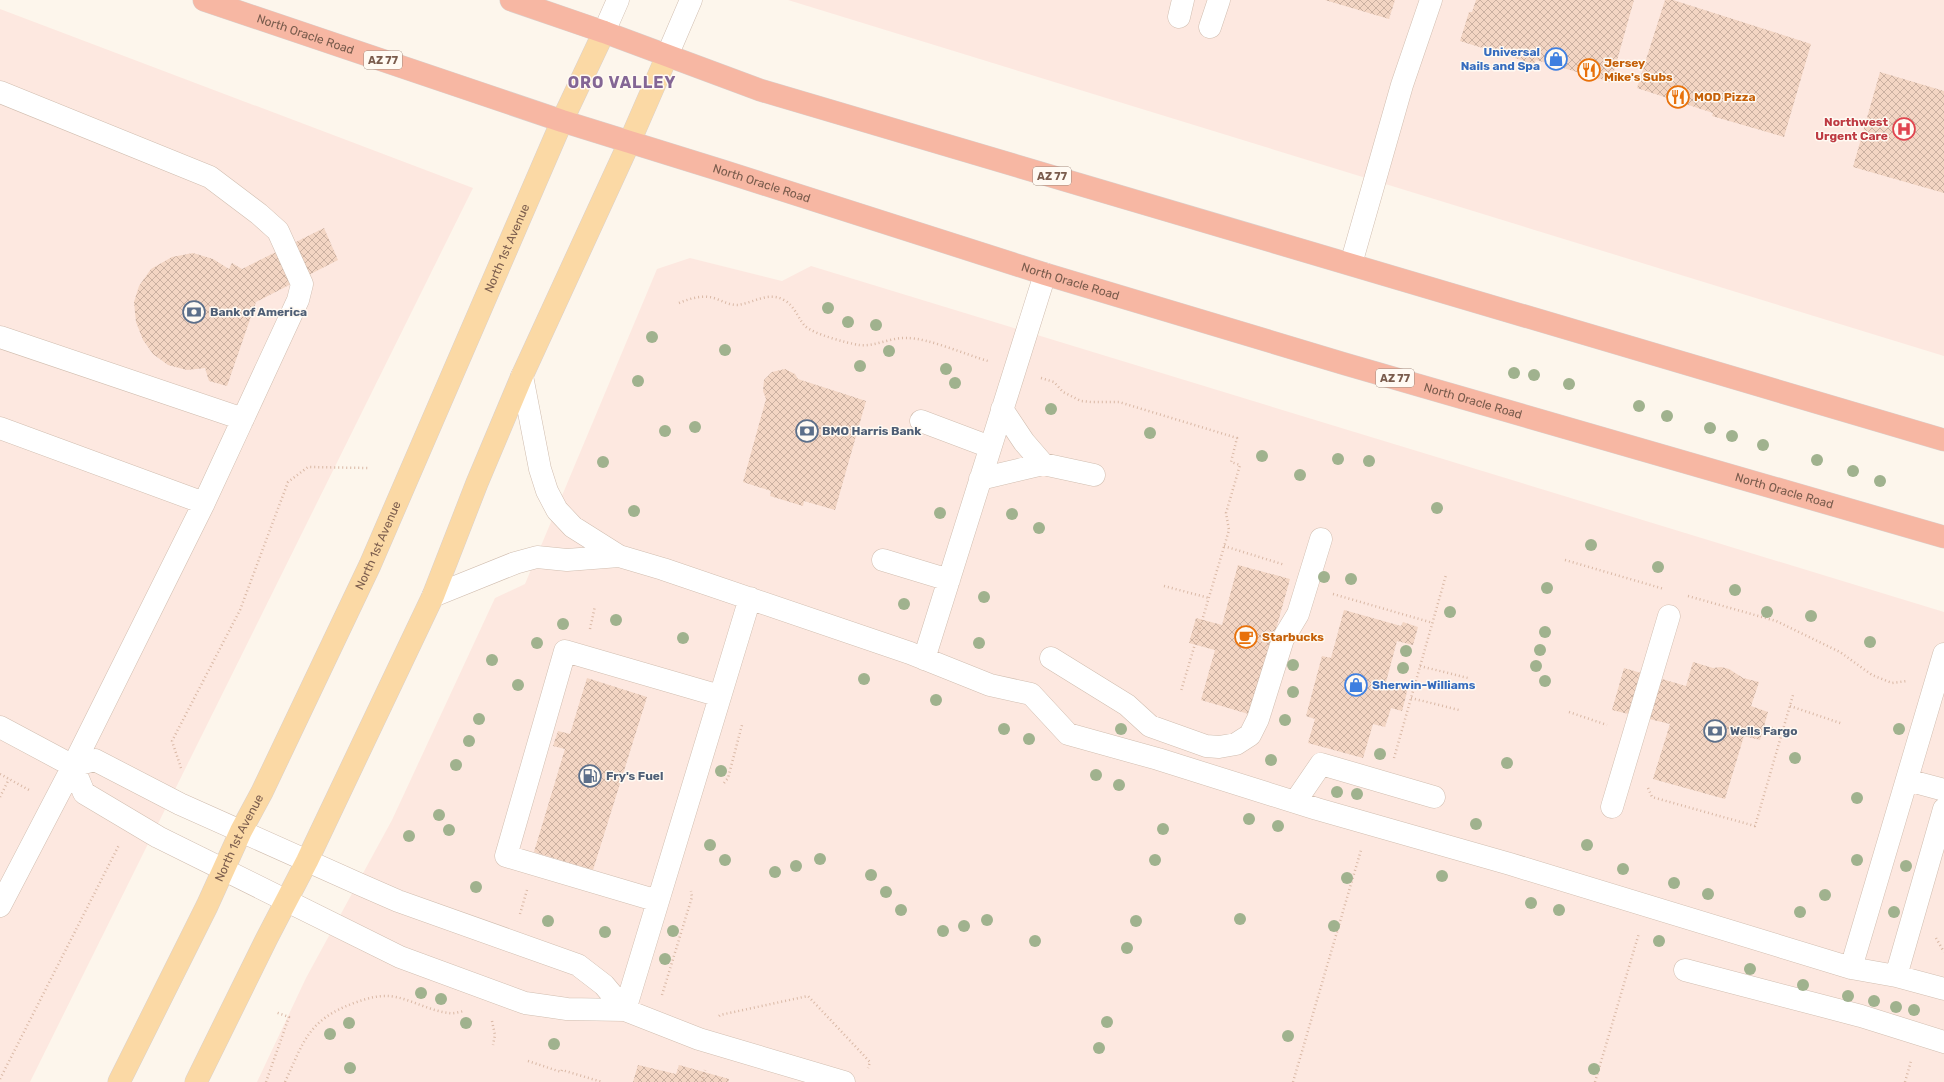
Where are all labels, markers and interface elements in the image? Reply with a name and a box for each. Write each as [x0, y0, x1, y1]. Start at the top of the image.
street label: North Oracle Road [255, 11, 356, 57]
place label: Universal Nails and Spa [1461, 45, 1540, 73]
shop icon: Universal Nails and Spa [1543, 46, 1569, 72]
road number: AZ 77 [364, 51, 402, 69]
place label: Jersey Mike's Subs [1604, 56, 1673, 84]
restaurant icon: Jersey Mike's Subs [1576, 57, 1602, 83]
district label: ORO VALLEY [568, 73, 676, 92]
restaurant icon: MOD Pizza [1665, 84, 1691, 110]
place label: MOD Pizza [1694, 90, 1756, 104]
place label: Northwest Urgent Care [1815, 115, 1888, 143]
hospital icon: Northwest Urgent Care [1891, 116, 1917, 142]
street label: North Oracle Road [711, 161, 812, 206]
road number: AZ 77 [1033, 167, 1071, 185]
street label: North 1st Avenue [482, 201, 532, 295]
street label: North Oracle Road [1020, 260, 1121, 303]
bank icon: Bank of America [181, 299, 207, 325]
place label: Bank of America [210, 305, 307, 319]
road number: AZ 77 [1376, 369, 1414, 387]
street label: North Oracle Road [1422, 380, 1524, 422]
bank icon: BMO Harris Bank [794, 418, 820, 444]
place label: BMO Harris Bank [822, 424, 921, 438]
street label: North Oracle Road [1734, 470, 1835, 512]
street label: North 1st Avenue [352, 499, 404, 592]
cafe icon: Starbucks [1233, 624, 1259, 650]
place label: Starbucks [1262, 630, 1324, 644]
shop icon: Sherwin-Williams [1343, 672, 1369, 698]
place label: Sherwin-Williams [1372, 678, 1476, 692]
bank icon: Wells Fargo [1702, 718, 1728, 744]
place label: Wells Fargo [1730, 724, 1798, 738]
fuel station icon: Fry's Fuel [577, 763, 603, 789]
place label: Fry's Fuel [606, 769, 663, 783]
street label: North 1st Avenue [212, 792, 267, 884]

